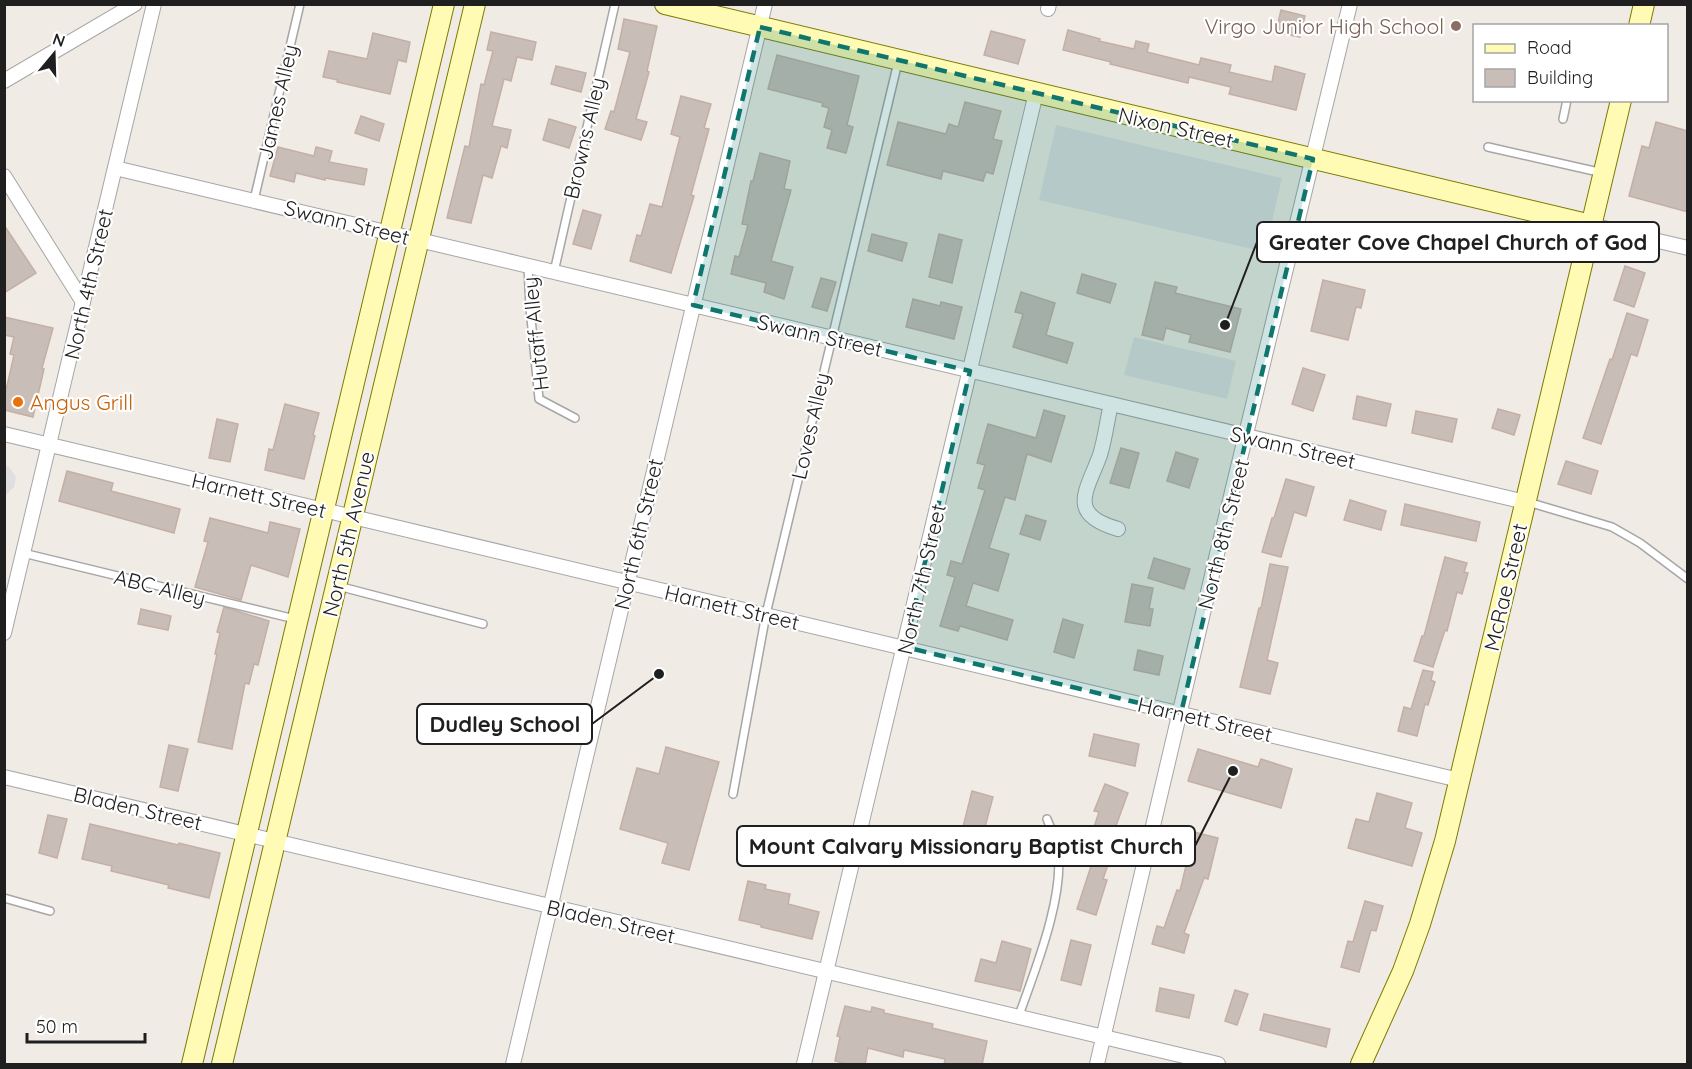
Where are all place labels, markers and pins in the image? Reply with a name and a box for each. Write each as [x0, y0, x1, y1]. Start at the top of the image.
place label: Virgo Junior High School [1204, 13, 1444, 39]
marker: Virgo Junior High School [1449, 19, 1463, 33]
callout: Greater Cove Chapel Church of God [1257, 222, 1659, 262]
place label: Angus Grill [30, 389, 133, 415]
marker: Angus Grill [11, 395, 25, 409]
callout: Dudley School [417, 704, 592, 744]
callout: Mount Calvary Missionary Baptist Church [737, 826, 1195, 866]

